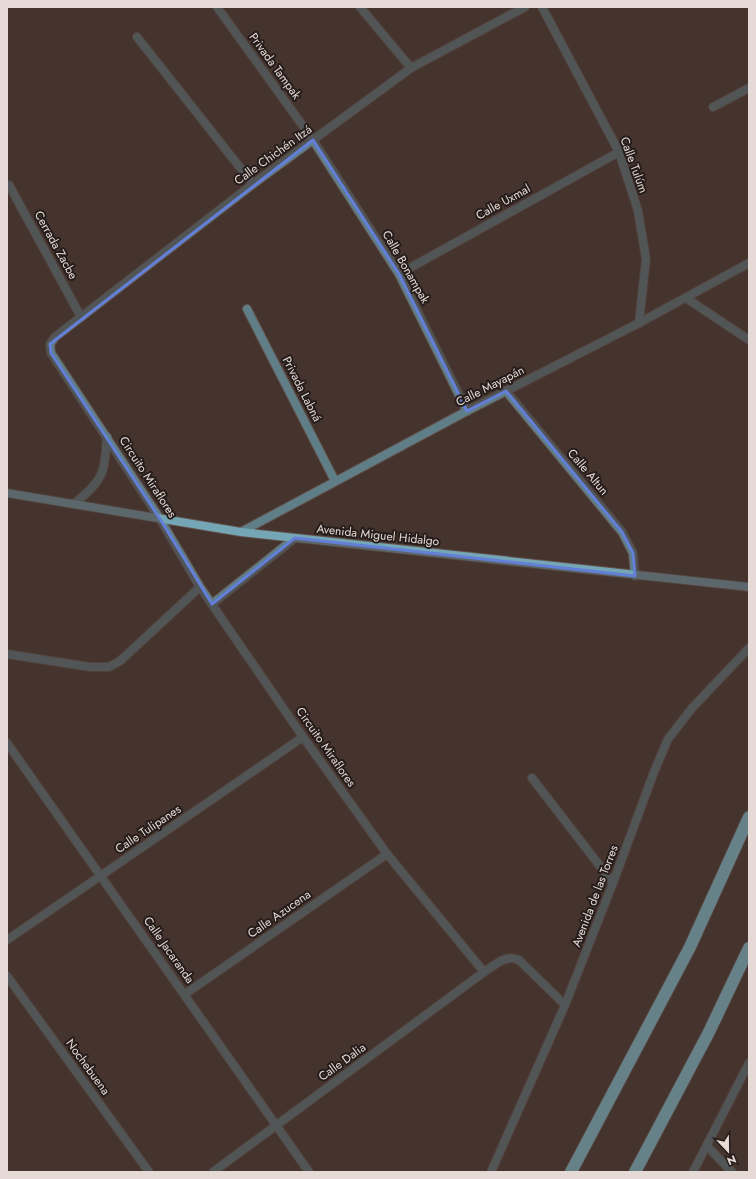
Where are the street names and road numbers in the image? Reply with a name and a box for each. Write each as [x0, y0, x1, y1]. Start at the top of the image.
street label: Privada Tampak [245, 29, 306, 104]
street label: Calle Chichén Itzá [230, 121, 316, 189]
street label: Calle Tulúm [616, 134, 652, 196]
street label: Calle Uxmal [473, 180, 533, 224]
street label: Cerrada Zacbe [30, 208, 82, 282]
street label: Calle Bonampak [378, 227, 435, 308]
street label: Privada Labná [278, 353, 326, 425]
street label: Calle Mayapán [453, 361, 527, 411]
street label: Circuito Miraflores [115, 433, 181, 521]
street label: Calle Altun [563, 445, 613, 499]
street label: Avenida Miguel Hidalgo [316, 520, 441, 550]
street label: Circuito Miraflores [292, 703, 360, 791]
street label: Calle Tulipanes [111, 800, 185, 858]
street label: Avenida de las Torres [567, 842, 623, 950]
street label: Calle Azucena [244, 885, 314, 942]
street label: Calle Jacaranda [139, 913, 199, 987]
street label: Nochebuena [61, 1035, 115, 1099]
street label: Calle Dalia [315, 1038, 370, 1085]

